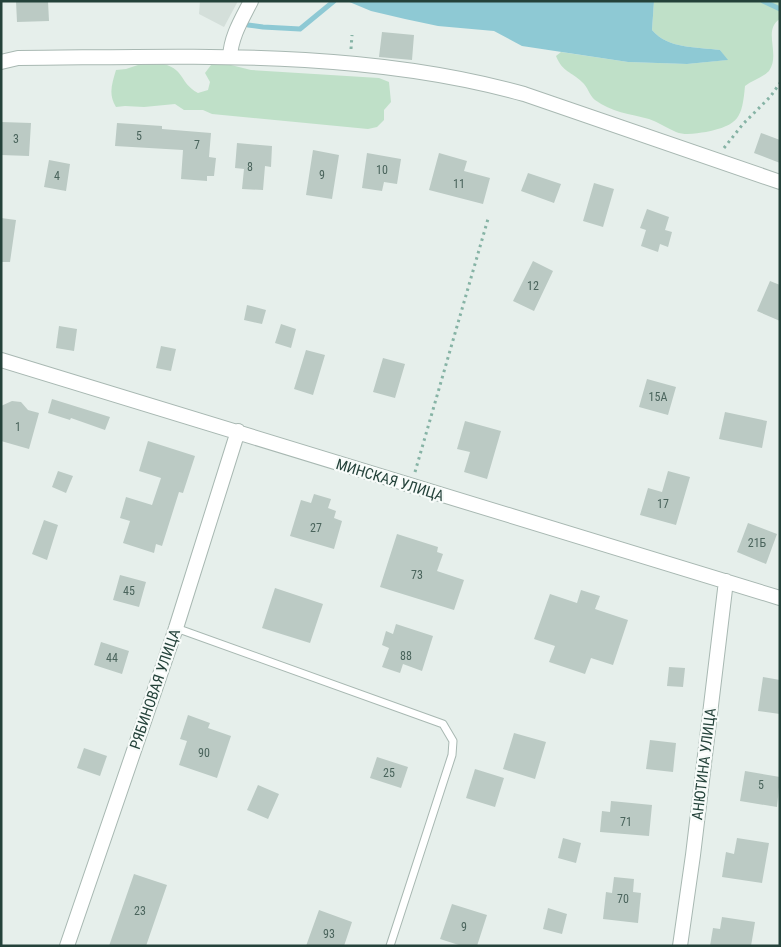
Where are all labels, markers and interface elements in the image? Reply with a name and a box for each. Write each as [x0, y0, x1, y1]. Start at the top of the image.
house number: 5 [136, 129, 142, 143]
house number: 3 [13, 132, 19, 146]
house number: 7 [194, 138, 200, 152]
house number: 8 [247, 160, 253, 174]
house number: 10 [376, 163, 388, 177]
house number: 9 [319, 168, 325, 182]
house number: 4 [54, 169, 60, 183]
house number: 11 [453, 177, 465, 191]
house number: 12 [527, 279, 539, 293]
house number: 15А [649, 390, 667, 404]
house number: 1 [15, 420, 21, 434]
street label: МИНСКАЯ УЛИЦА [334, 455, 447, 505]
house number: 17 [657, 497, 669, 511]
house number: 27 [310, 521, 322, 535]
house number: 21Б [748, 536, 767, 550]
house number: 73 [411, 568, 423, 582]
house number: 45 [123, 584, 135, 598]
street label: РЯБИНОВАЯ УЛИЦА [126, 626, 184, 752]
house number: 88 [400, 649, 412, 663]
house number: 44 [106, 651, 118, 665]
street label: АНЮТИНА УЛИЦА [688, 707, 720, 821]
house number: 90 [198, 746, 210, 760]
house number: 25 [383, 766, 395, 780]
house number: 5 [758, 778, 764, 792]
house number: 71 [620, 815, 632, 829]
house number: 70 [617, 892, 629, 906]
house number: 23 [134, 904, 146, 918]
house number: 9 [461, 920, 467, 934]
house number: 93 [323, 927, 335, 941]

